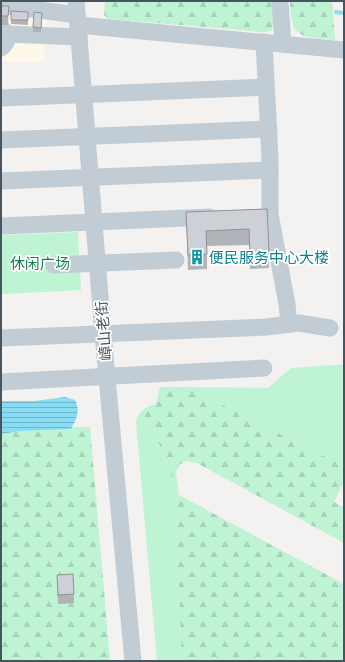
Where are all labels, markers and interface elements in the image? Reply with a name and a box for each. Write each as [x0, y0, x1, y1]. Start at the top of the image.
building icon: 便民服务中心大楼 [188, 248, 206, 266]
place label: 便民服务中心大楼 [209, 248, 329, 266]
park label: 休闲广场 [10, 254, 70, 272]
street label: 嶂山老街 [91, 300, 115, 362]

